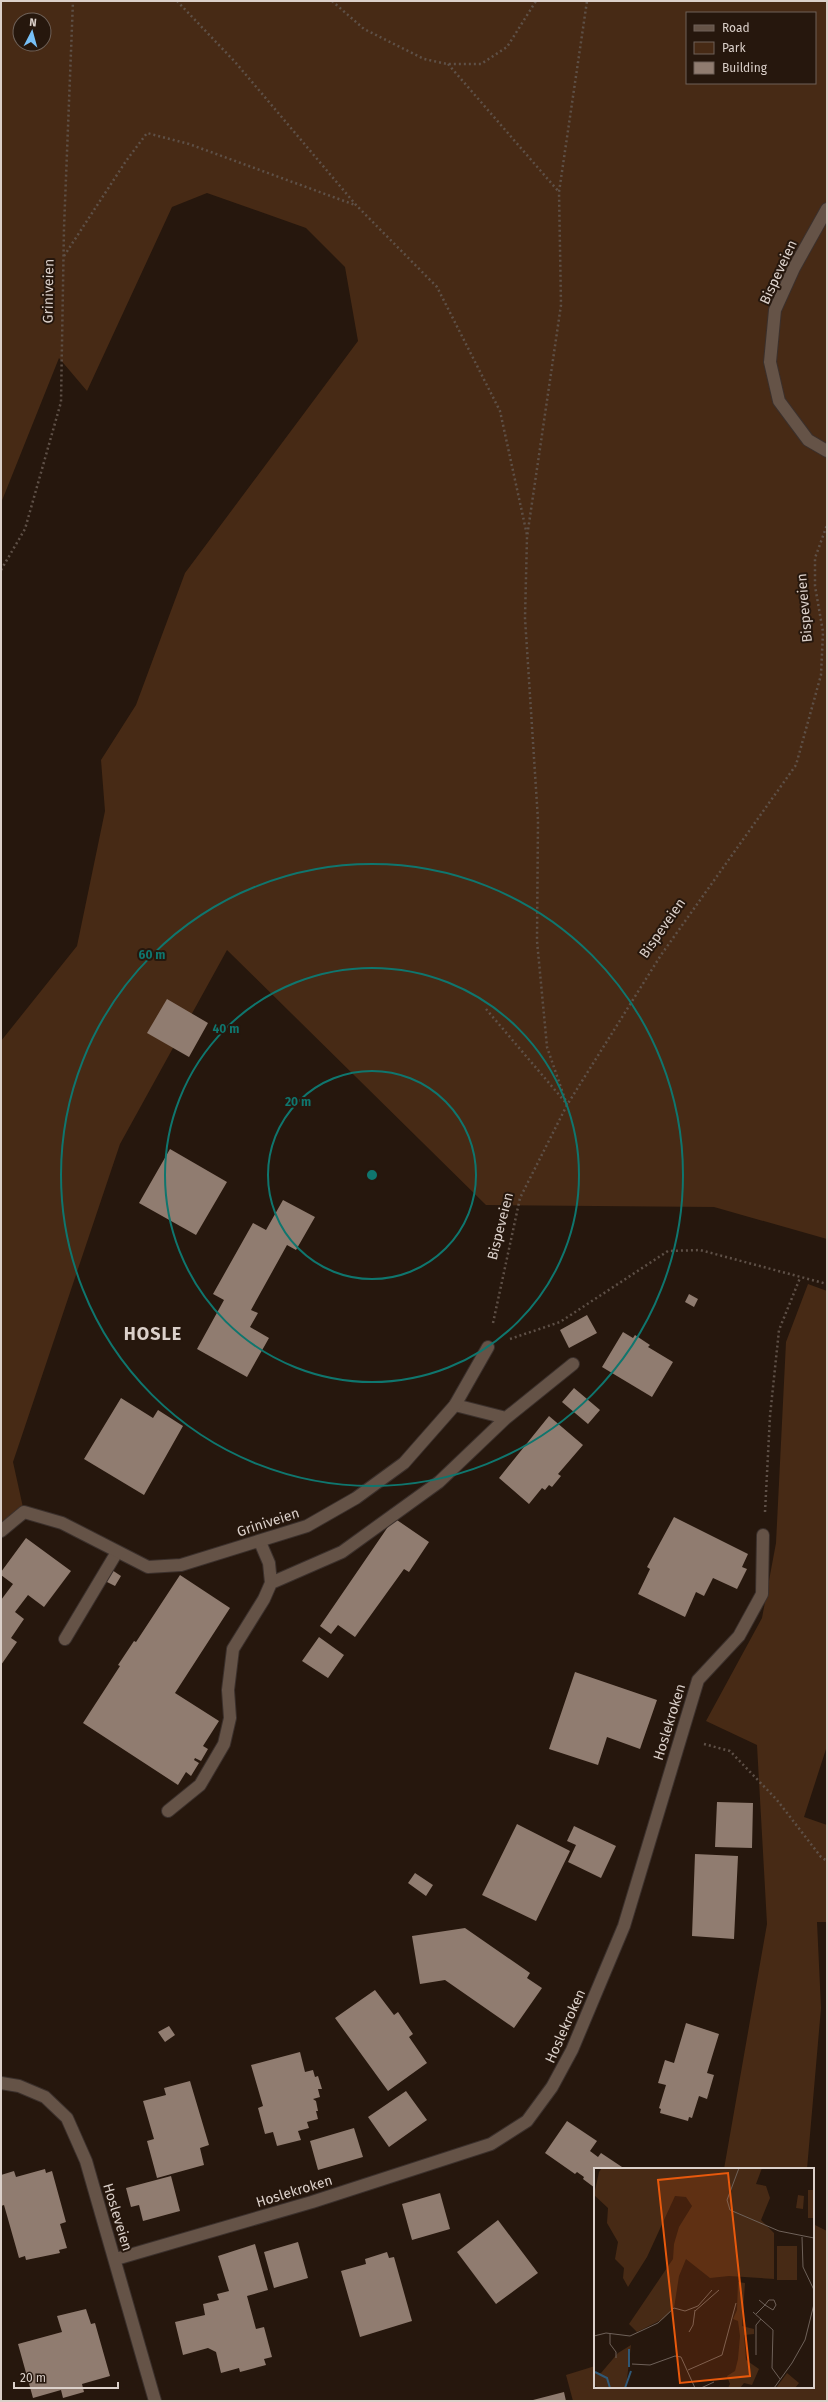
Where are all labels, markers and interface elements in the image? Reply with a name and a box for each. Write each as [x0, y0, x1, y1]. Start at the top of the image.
north arrow [12, 12, 52, 52]
legend [686, 12, 816, 84]
text: N [29, 16, 37, 29]
text: Road [722, 21, 750, 35]
text: Park [722, 41, 746, 55]
text: Building [722, 61, 768, 75]
street label: Bispeveien [756, 237, 801, 307]
street label: Griniveien [39, 259, 58, 323]
street label: Bispeveien [793, 573, 816, 643]
street label: Bispeveien [636, 895, 689, 961]
text: 60 m [139, 948, 165, 962]
text: 40 m [213, 1022, 239, 1036]
text: 20 m [285, 1095, 311, 1109]
centre of rings [365, 1168, 379, 1182]
street label: Bispeveien [484, 1191, 517, 1262]
district label: HOSLE [124, 1323, 182, 1345]
street label: Griniveien [235, 1504, 301, 1541]
street label: Hoslekroken [650, 1682, 689, 1762]
street label: Hoslekroken [542, 1987, 589, 2066]
inset map [594, 2168, 814, 2388]
street label: Hoslekroken [254, 2172, 334, 2211]
street label: Hosleveien [99, 2181, 136, 2253]
scale bar [14, 2364, 118, 2390]
text: 20 m [20, 2371, 46, 2385]

